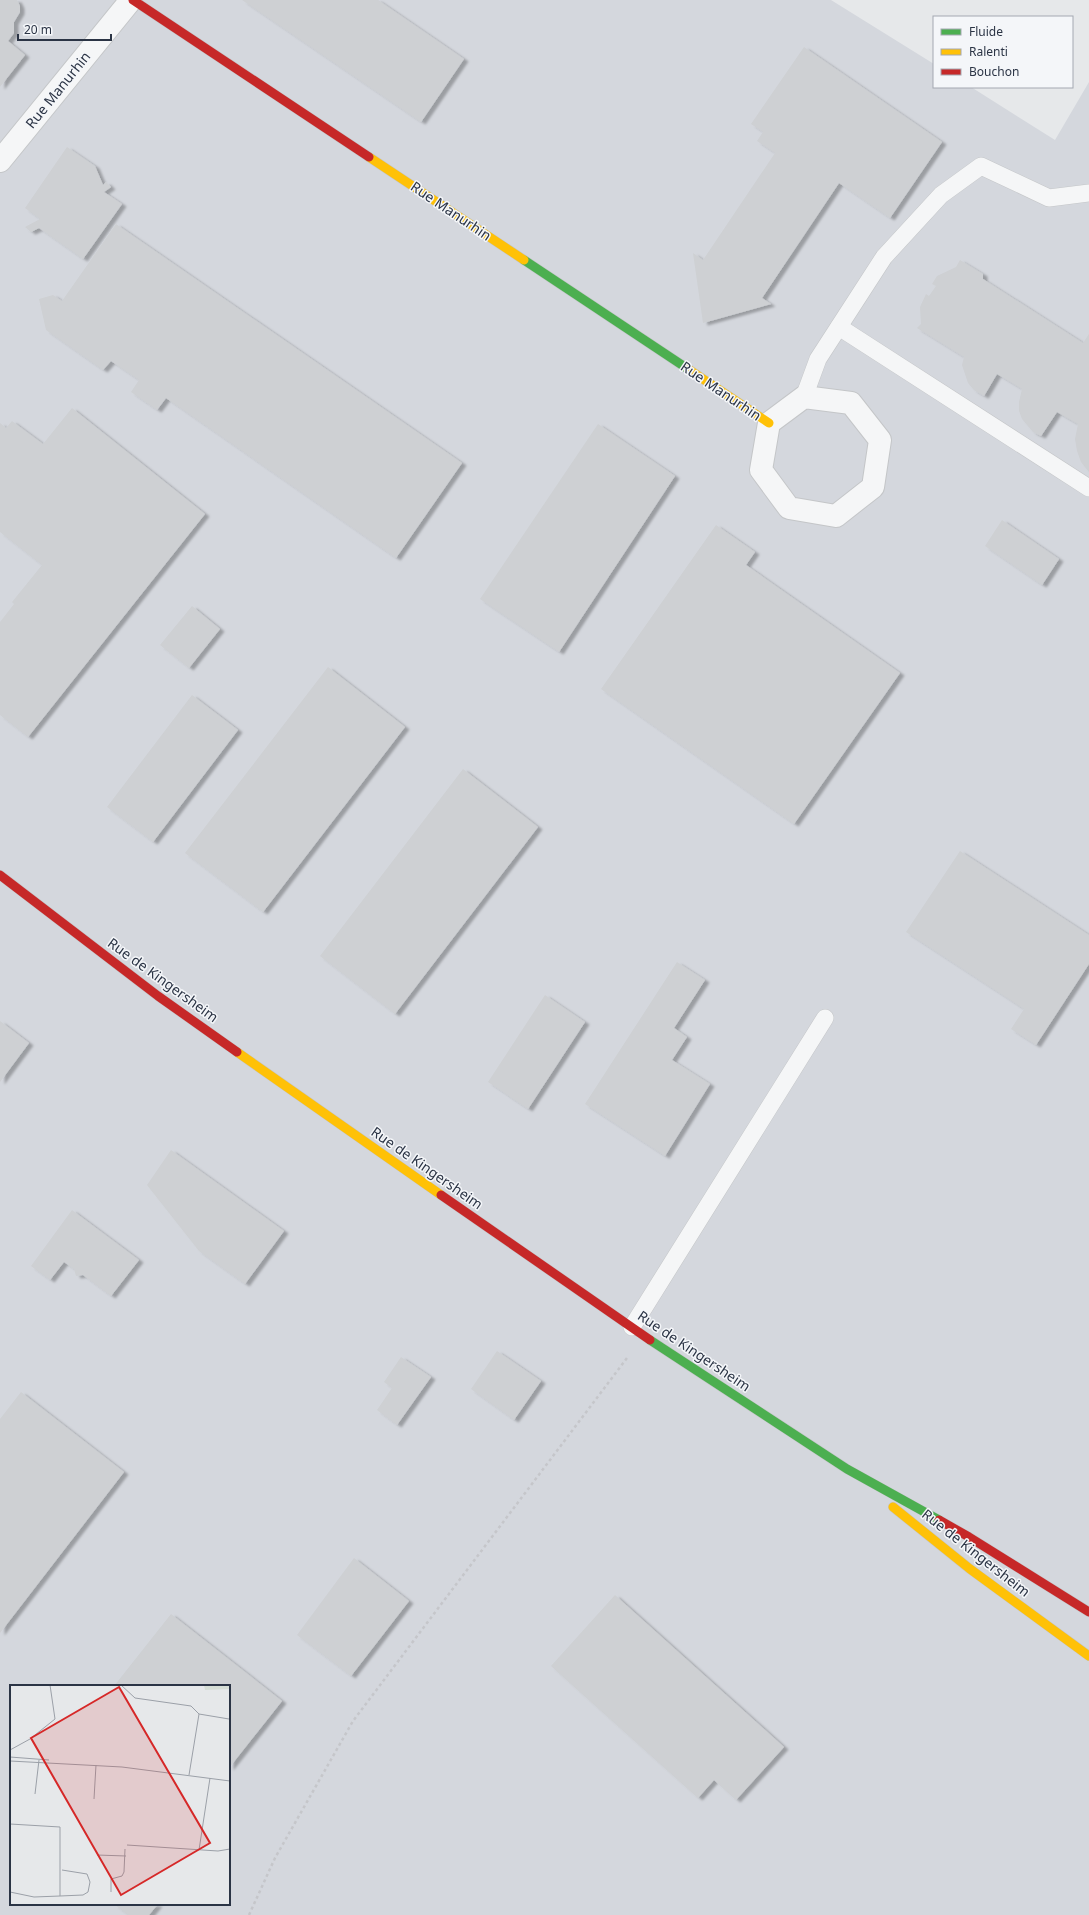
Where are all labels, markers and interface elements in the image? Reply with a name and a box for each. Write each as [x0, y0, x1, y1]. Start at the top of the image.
scale bar [18, 16, 111, 42]
legend [933, 16, 1073, 88]
text: 20 m [24, 21, 52, 38]
text: Fluide [969, 23, 1003, 40]
text: Ralenti [969, 43, 1008, 60]
street label: Rue Manurhin [21, 47, 94, 132]
text: Bouchon [969, 63, 1019, 80]
street label: Rue Manurhin [407, 177, 495, 245]
street label: Rue Manurhin [677, 357, 765, 425]
street label: Rue de Kingersheim [104, 933, 222, 1026]
street label: Rue de Kingersheim [368, 1122, 487, 1213]
street label: Rue de Kingersheim [634, 1306, 754, 1395]
street label: Rue de Kingersheim [918, 1504, 1034, 1601]
inset map [10, 1685, 230, 1905]

